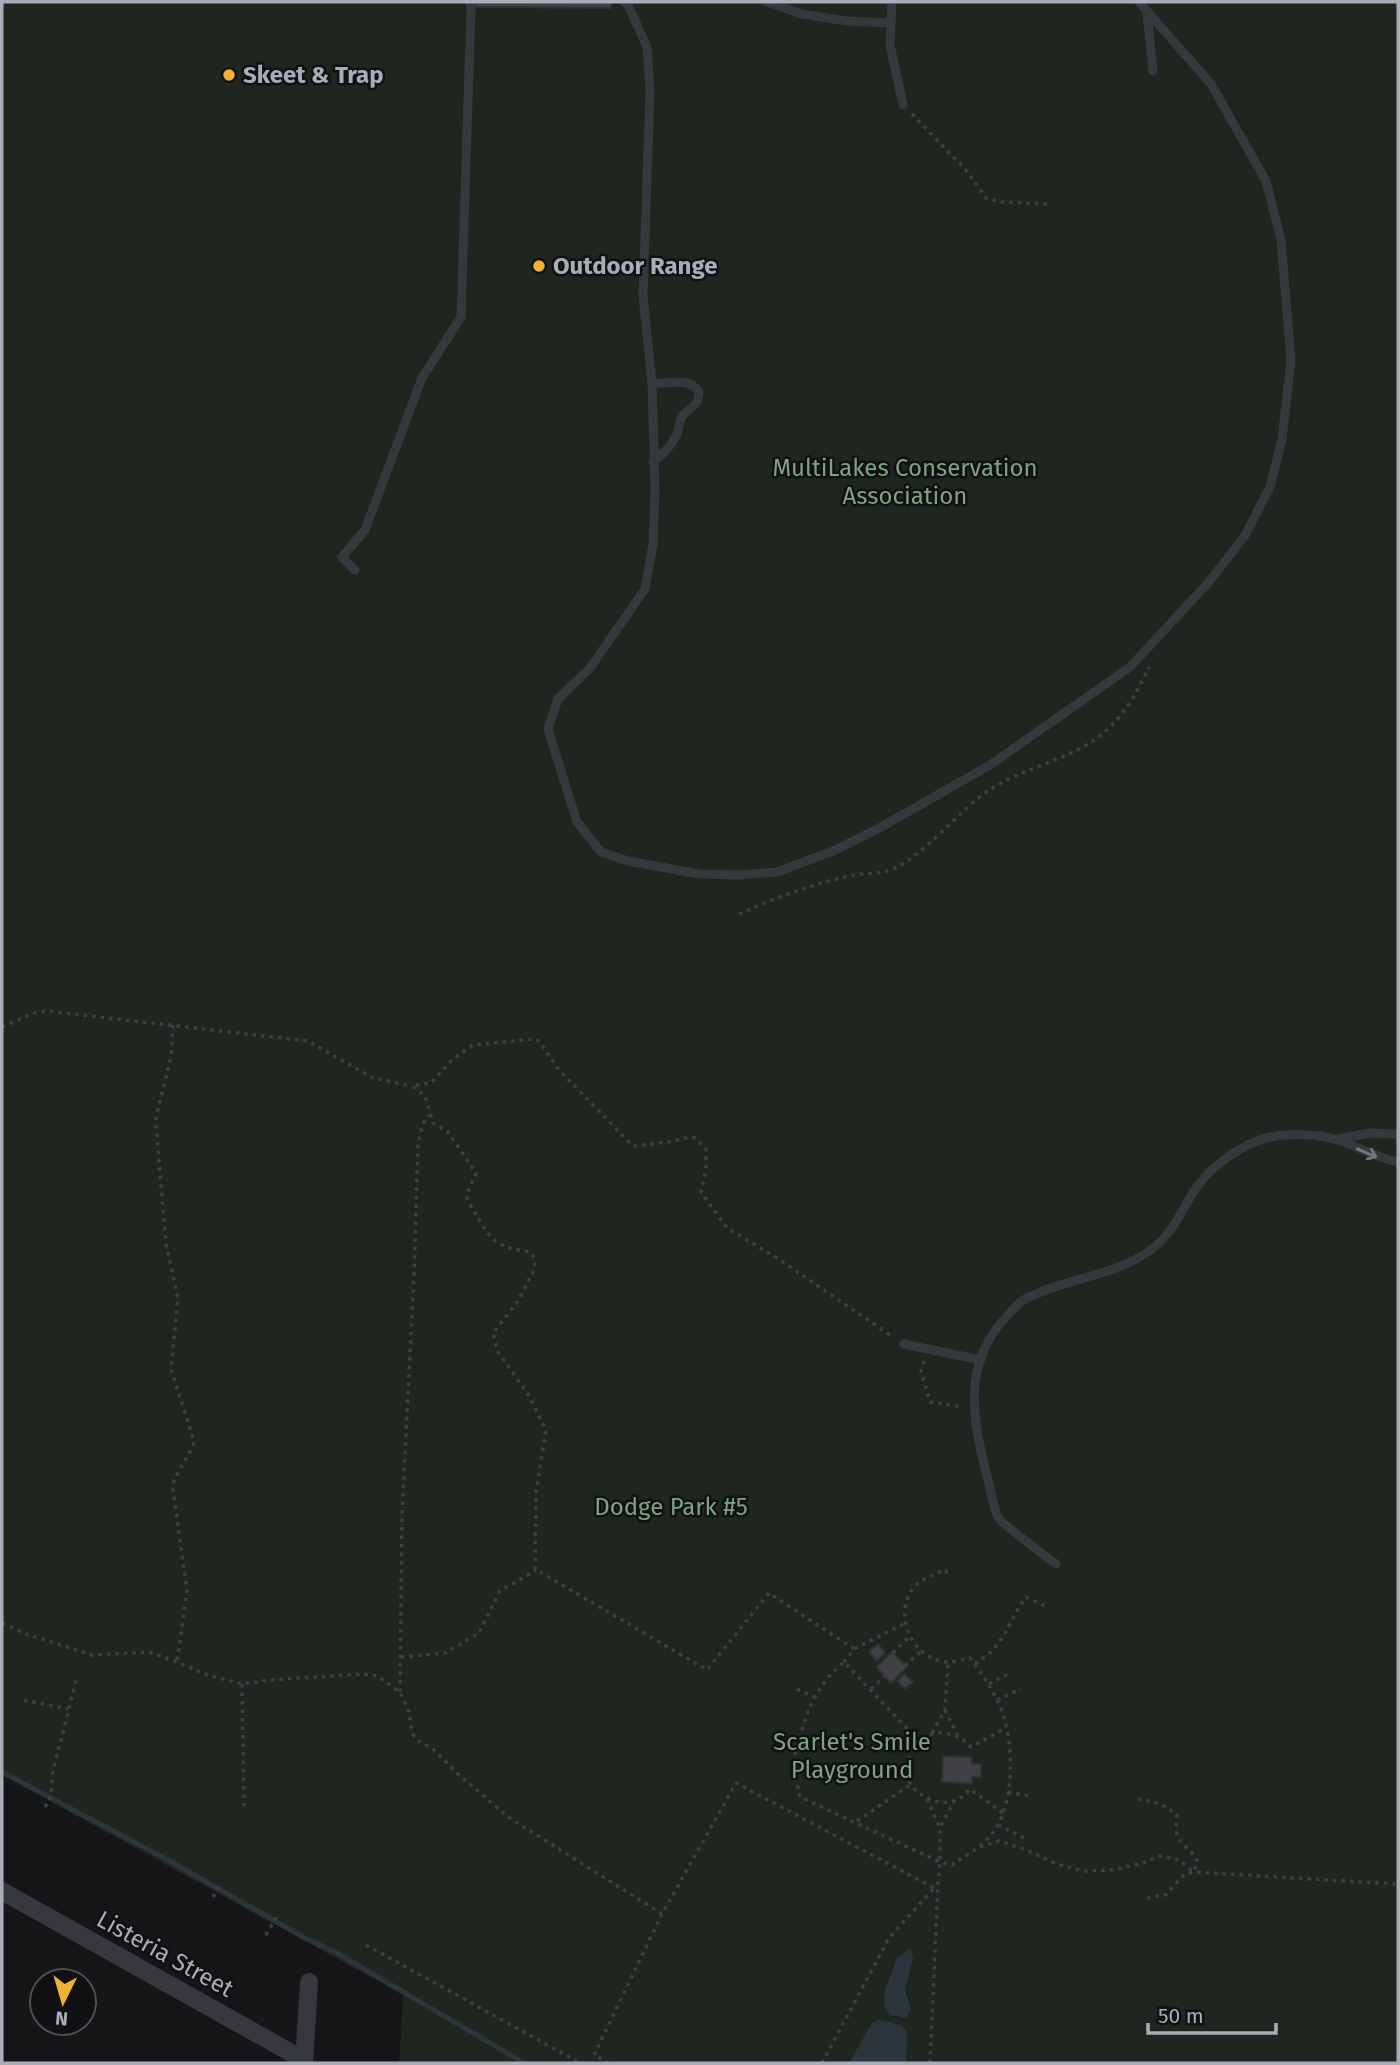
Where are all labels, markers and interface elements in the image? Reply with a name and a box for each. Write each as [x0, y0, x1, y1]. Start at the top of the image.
place label: Skeet & Trap [243, 61, 384, 89]
marker: Skeet & Trap [221, 67, 237, 83]
place label: Outdoor Range [553, 252, 717, 280]
marker: Outdoor Range [531, 258, 547, 274]
park label: MultiLakes Conservation Association [772, 454, 1038, 510]
one-way arrow [1356, 1147, 1377, 1160]
park label: Dodge Park #5 [594, 1493, 748, 1521]
park label: Scarlet's Smile Playground [773, 1728, 931, 1784]
street label: Listeria Street [92, 1905, 238, 2003]
north arrow [28, 1967, 98, 2037]
scale bar [1148, 1992, 1276, 2036]
text: 50 m [1158, 2003, 1204, 2029]
text: N [54, 2006, 69, 2030]

